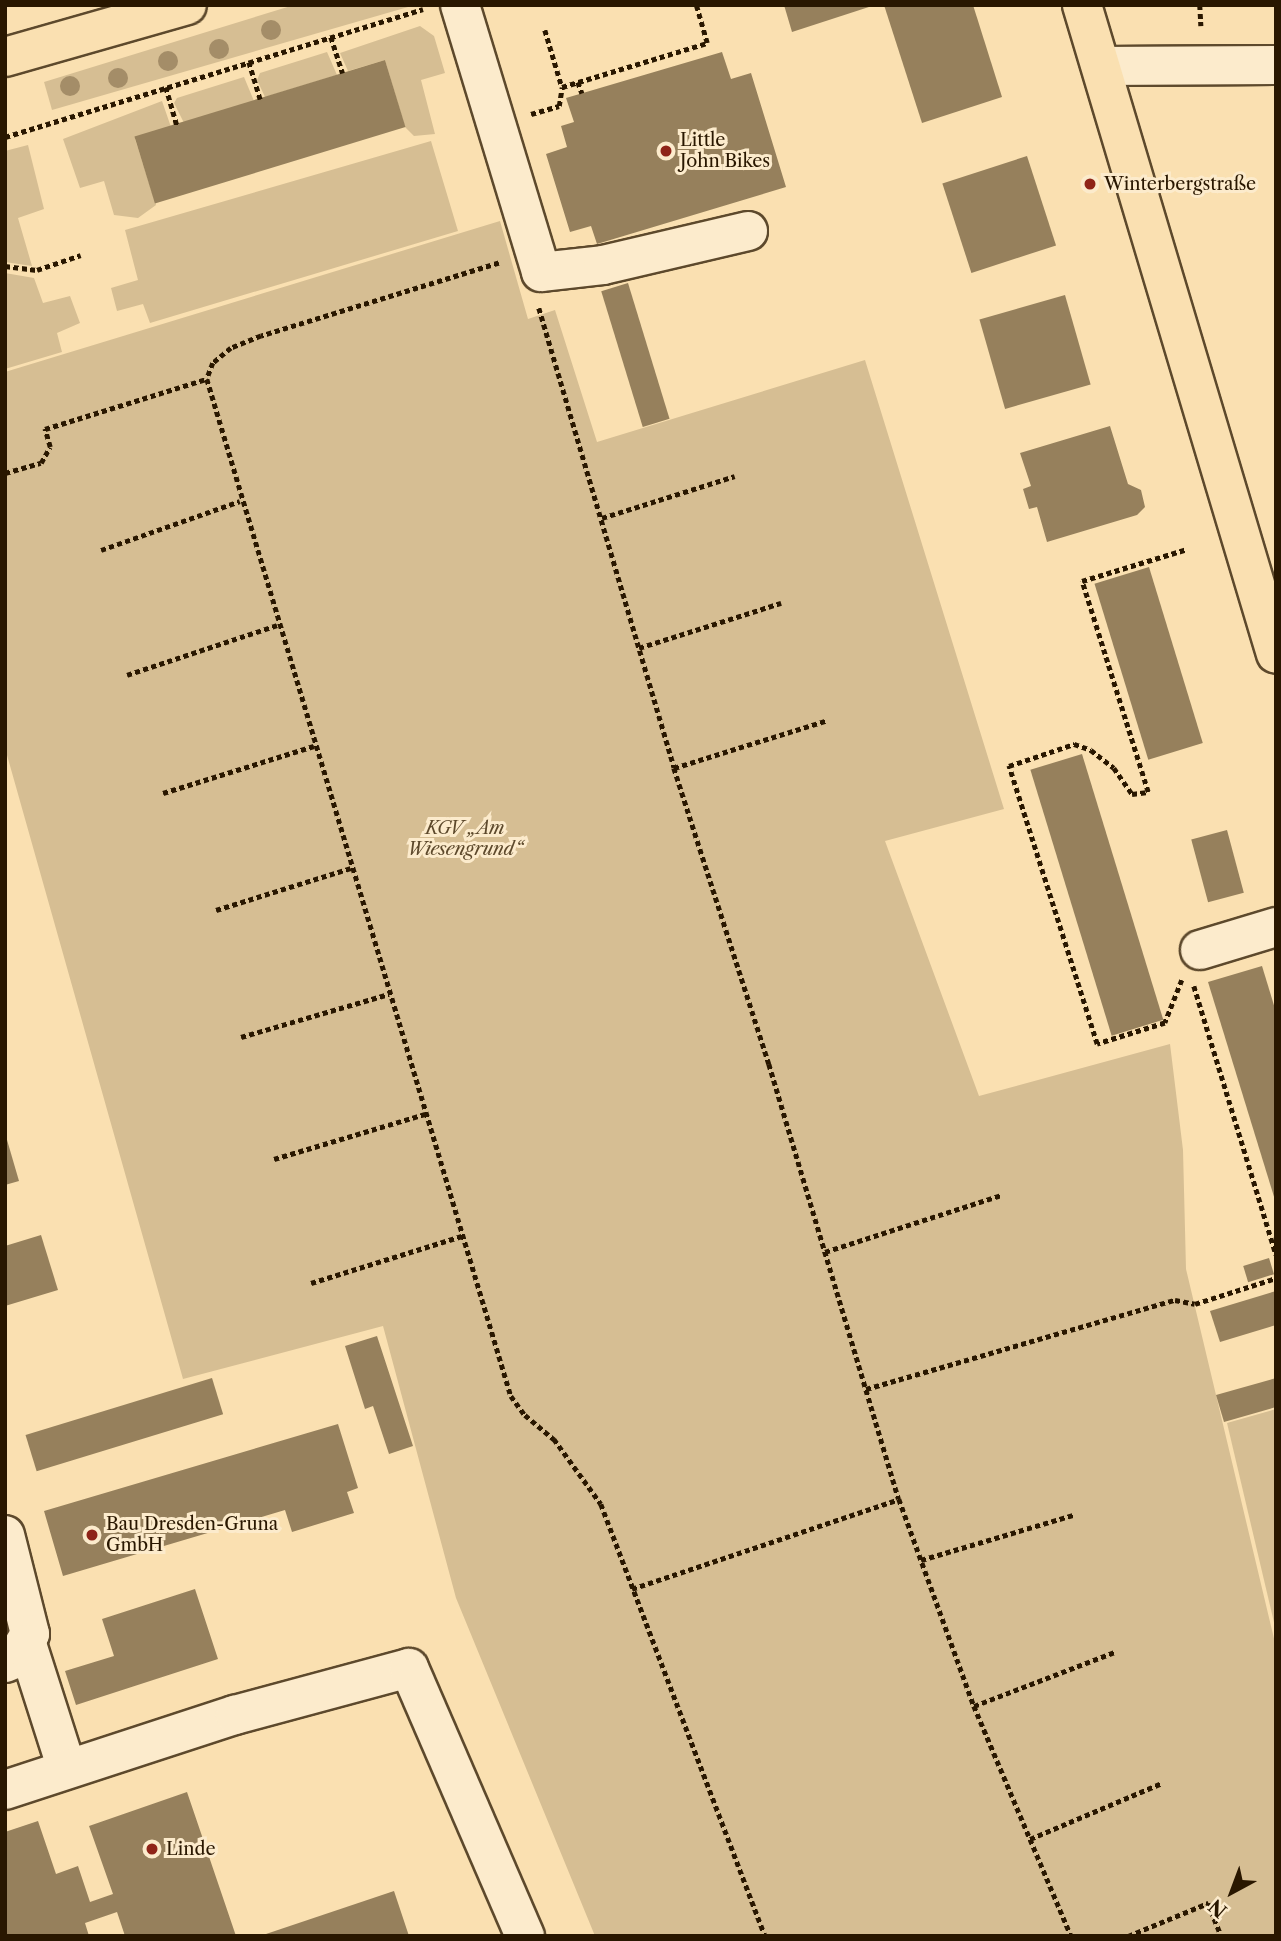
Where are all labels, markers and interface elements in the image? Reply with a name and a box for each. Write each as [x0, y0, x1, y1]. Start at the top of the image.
place label: Little John Bikes [680, 130, 770, 172]
marker: Little John Bikes [658, 143, 674, 159]
place label: Winterbergstraße [1104, 173, 1256, 195]
marker: Winterbergstraße [1082, 176, 1098, 192]
park label: KGV „Am Wiesengrund“ [407, 818, 523, 860]
place label: Bau Dresden-Gruna GmbH [106, 1514, 278, 1556]
marker: Bau Dresden-Gruna GmbH [84, 1527, 100, 1543]
place label: Linde [166, 1838, 216, 1860]
marker: Linde [144, 1841, 160, 1857]
north arrow [1197, 1857, 1267, 1927]
text: N [1204, 1894, 1232, 1922]

